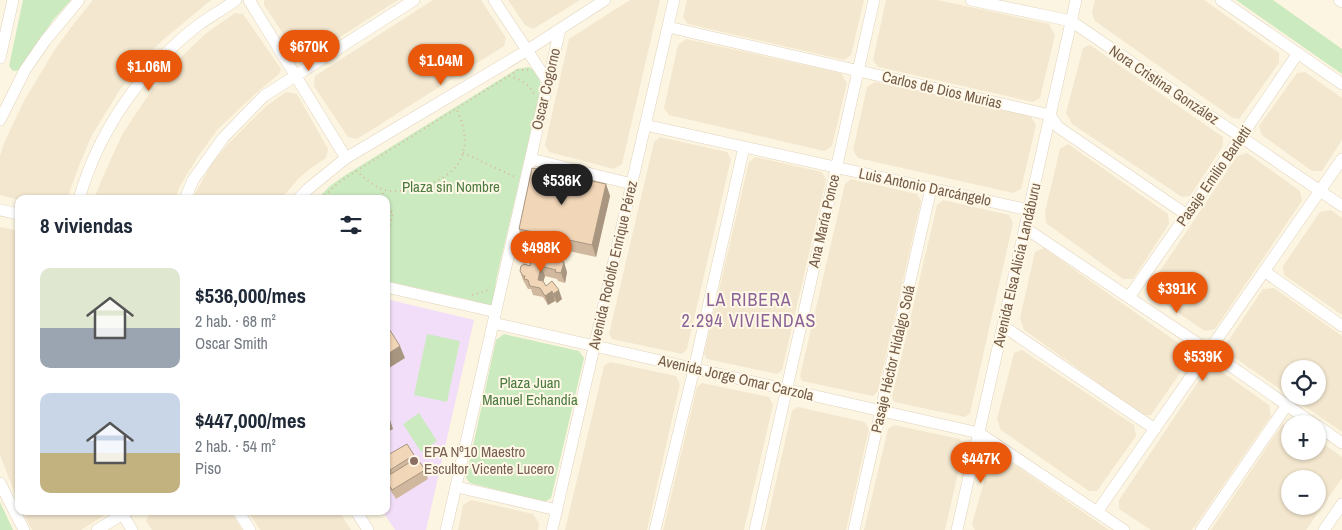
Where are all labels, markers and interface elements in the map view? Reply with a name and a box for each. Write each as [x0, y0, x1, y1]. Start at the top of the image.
pin: $670K [274, 30, 344, 72]
text: $670K [290, 35, 328, 57]
street label: Nora Cristina González [1105, 40, 1223, 129]
pin: $1.04M [400, 44, 482, 86]
street label: Oscar Cogorno [526, 46, 565, 132]
pin: $1.06M [108, 49, 190, 92]
text: $1.04M [419, 49, 463, 71]
text: $1.06M [127, 55, 171, 77]
street label: Carlos de Dios Murias [880, 66, 1004, 114]
street label: Pasaje Emilio Barletti [1171, 121, 1256, 230]
street label: Luis Antonio Darcángelo [857, 162, 993, 211]
pin: $536K [527, 164, 597, 206]
text: $536K [543, 169, 581, 191]
street label: Ana María Ponce [802, 172, 844, 271]
park label: Plaza sin Nombre [402, 176, 500, 197]
street label: Avenida Rodolfo Enrique Pérez [583, 178, 642, 352]
street label: Avenida Elsa Alicia Landáburu [987, 181, 1046, 350]
text: 8 viviendas [40, 211, 133, 240]
icon: filters [337, 211, 365, 239]
pin: $498K [506, 230, 576, 273]
text: $498K [522, 236, 560, 258]
pin: $391K [1142, 272, 1212, 314]
text: $391K [1158, 277, 1196, 299]
text: $536,000/mes [195, 281, 306, 310]
street label: Pasaje Héctor Hidalgo Solá [865, 283, 920, 435]
district label: LA RIBERA 2.294 VIVIENDAS [682, 287, 816, 333]
icon: home [80, 288, 140, 348]
text: 2 hab. · 68 m² [195, 310, 276, 332]
text: Oscar Smith [195, 332, 268, 354]
pin: $539K [1168, 340, 1238, 382]
text: $539K [1184, 345, 1222, 367]
street label: Avenida Jorge Omar Carzola [655, 349, 816, 406]
map controls [1281, 360, 1326, 515]
button: locate [1281, 360, 1326, 405]
park label: Plaza Juan Manuel Echandía [482, 372, 578, 410]
text: $447,000/mes [195, 406, 306, 435]
icon: home [80, 413, 140, 473]
button: + [1281, 415, 1326, 460]
text: 2 hab. · 54 m² [195, 435, 276, 457]
place label: EPA Nº10 Maestro Escultor Vicente Lucero [424, 441, 555, 479]
pin: $447K [946, 442, 1016, 484]
text: $447K [962, 447, 1000, 469]
marker: EPA Nº10 Maestro Escultor Vicente Lucero [408, 455, 420, 467]
text: Piso [195, 457, 221, 479]
button: − [1281, 470, 1326, 515]

